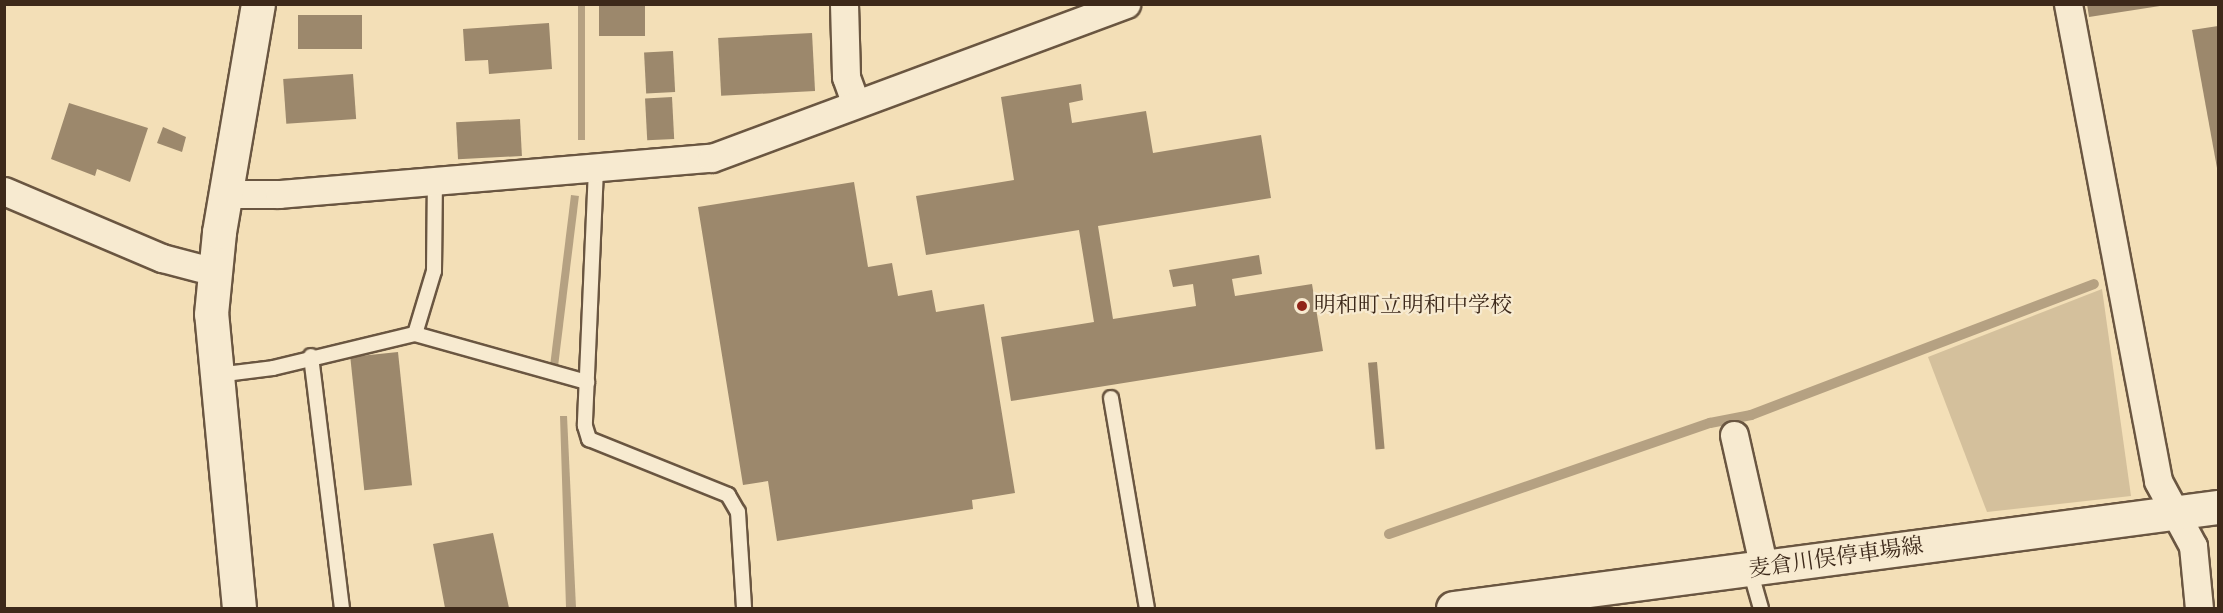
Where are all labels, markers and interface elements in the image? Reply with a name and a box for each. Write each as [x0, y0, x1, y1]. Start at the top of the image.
place label: 明和町立明和中学校 [1314, 293, 1512, 319]
marker: 明和町立明和中学校 [1295, 299, 1309, 313]
street label: 麦倉川俣停車場線 [1747, 533, 1925, 583]

